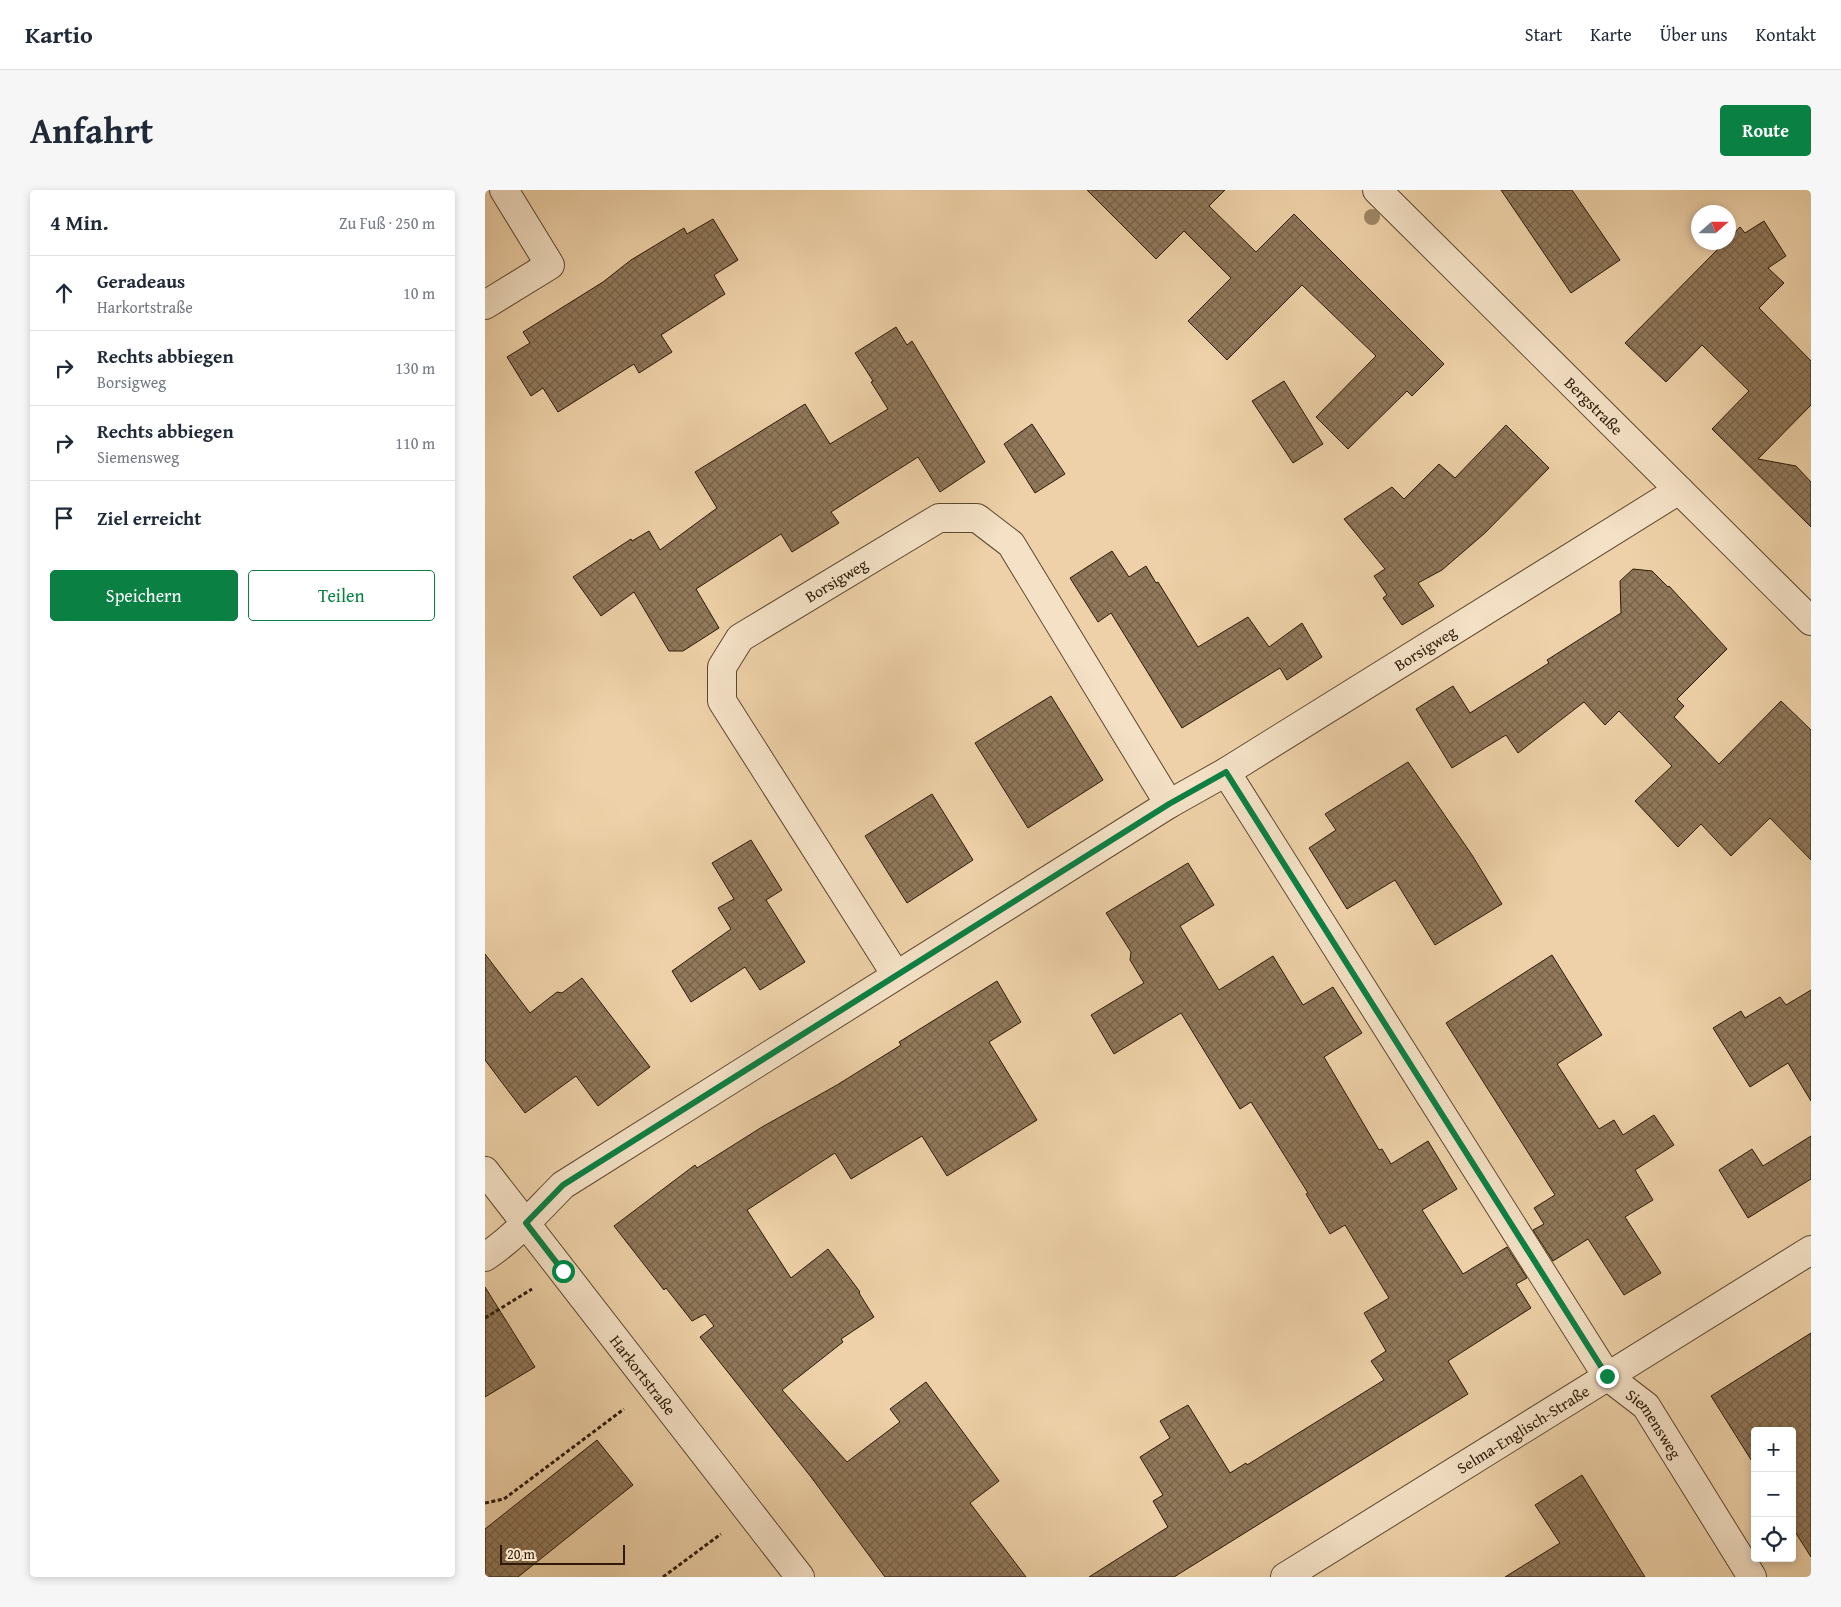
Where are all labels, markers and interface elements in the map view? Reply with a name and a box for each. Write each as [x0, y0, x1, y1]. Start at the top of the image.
text: Kartio [25, 17, 93, 52]
text: Start [1525, 21, 1562, 48]
text: Karte [1590, 21, 1632, 48]
text: Über uns [1660, 21, 1728, 48]
text: Kontakt [1756, 21, 1816, 48]
text: Anfahrt [30, 105, 153, 156]
button: Route [1720, 105, 1811, 156]
north arrow [1691, 205, 1736, 250]
text: 4 Min. [50, 207, 108, 238]
text: Zu Fuß · 250 m [339, 211, 435, 235]
text: Geradeaus [97, 267, 185, 295]
icon: ahead [50, 279, 78, 307]
text: 10 m [403, 281, 435, 305]
text: Harkortstraße [97, 295, 193, 319]
text: Rechts abbiegen [97, 342, 234, 370]
icon: right [50, 354, 78, 382]
text: 130 m [395, 356, 435, 380]
text: Borsigweg [97, 370, 166, 394]
street label: Bergstraße [1559, 371, 1629, 440]
text: Rechts abbiegen [97, 417, 234, 445]
icon: right [50, 429, 78, 457]
text: 110 m [395, 431, 435, 455]
text: Siemensweg [97, 445, 179, 469]
icon: arrive [50, 504, 78, 532]
text: Ziel erreicht [97, 504, 201, 532]
street label: Borsigweg [800, 552, 872, 608]
button: Speichern [50, 570, 238, 621]
button: Teilen [248, 570, 435, 621]
street label: Borsigweg [1389, 620, 1461, 677]
route start [552, 1260, 575, 1283]
street label: Harkortstraße [604, 1330, 682, 1420]
route end [1596, 1365, 1619, 1388]
street label: Selma-Englisch-Straße [1452, 1379, 1594, 1480]
street label: Siemensweg [1621, 1383, 1688, 1463]
map controls [1751, 1427, 1796, 1562]
button: + [1751, 1427, 1796, 1472]
button: − [1751, 1472, 1796, 1517]
button: locate [1751, 1517, 1796, 1562]
scale bar [500, 1542, 625, 1565]
text: 20 m [507, 1544, 535, 1564]

